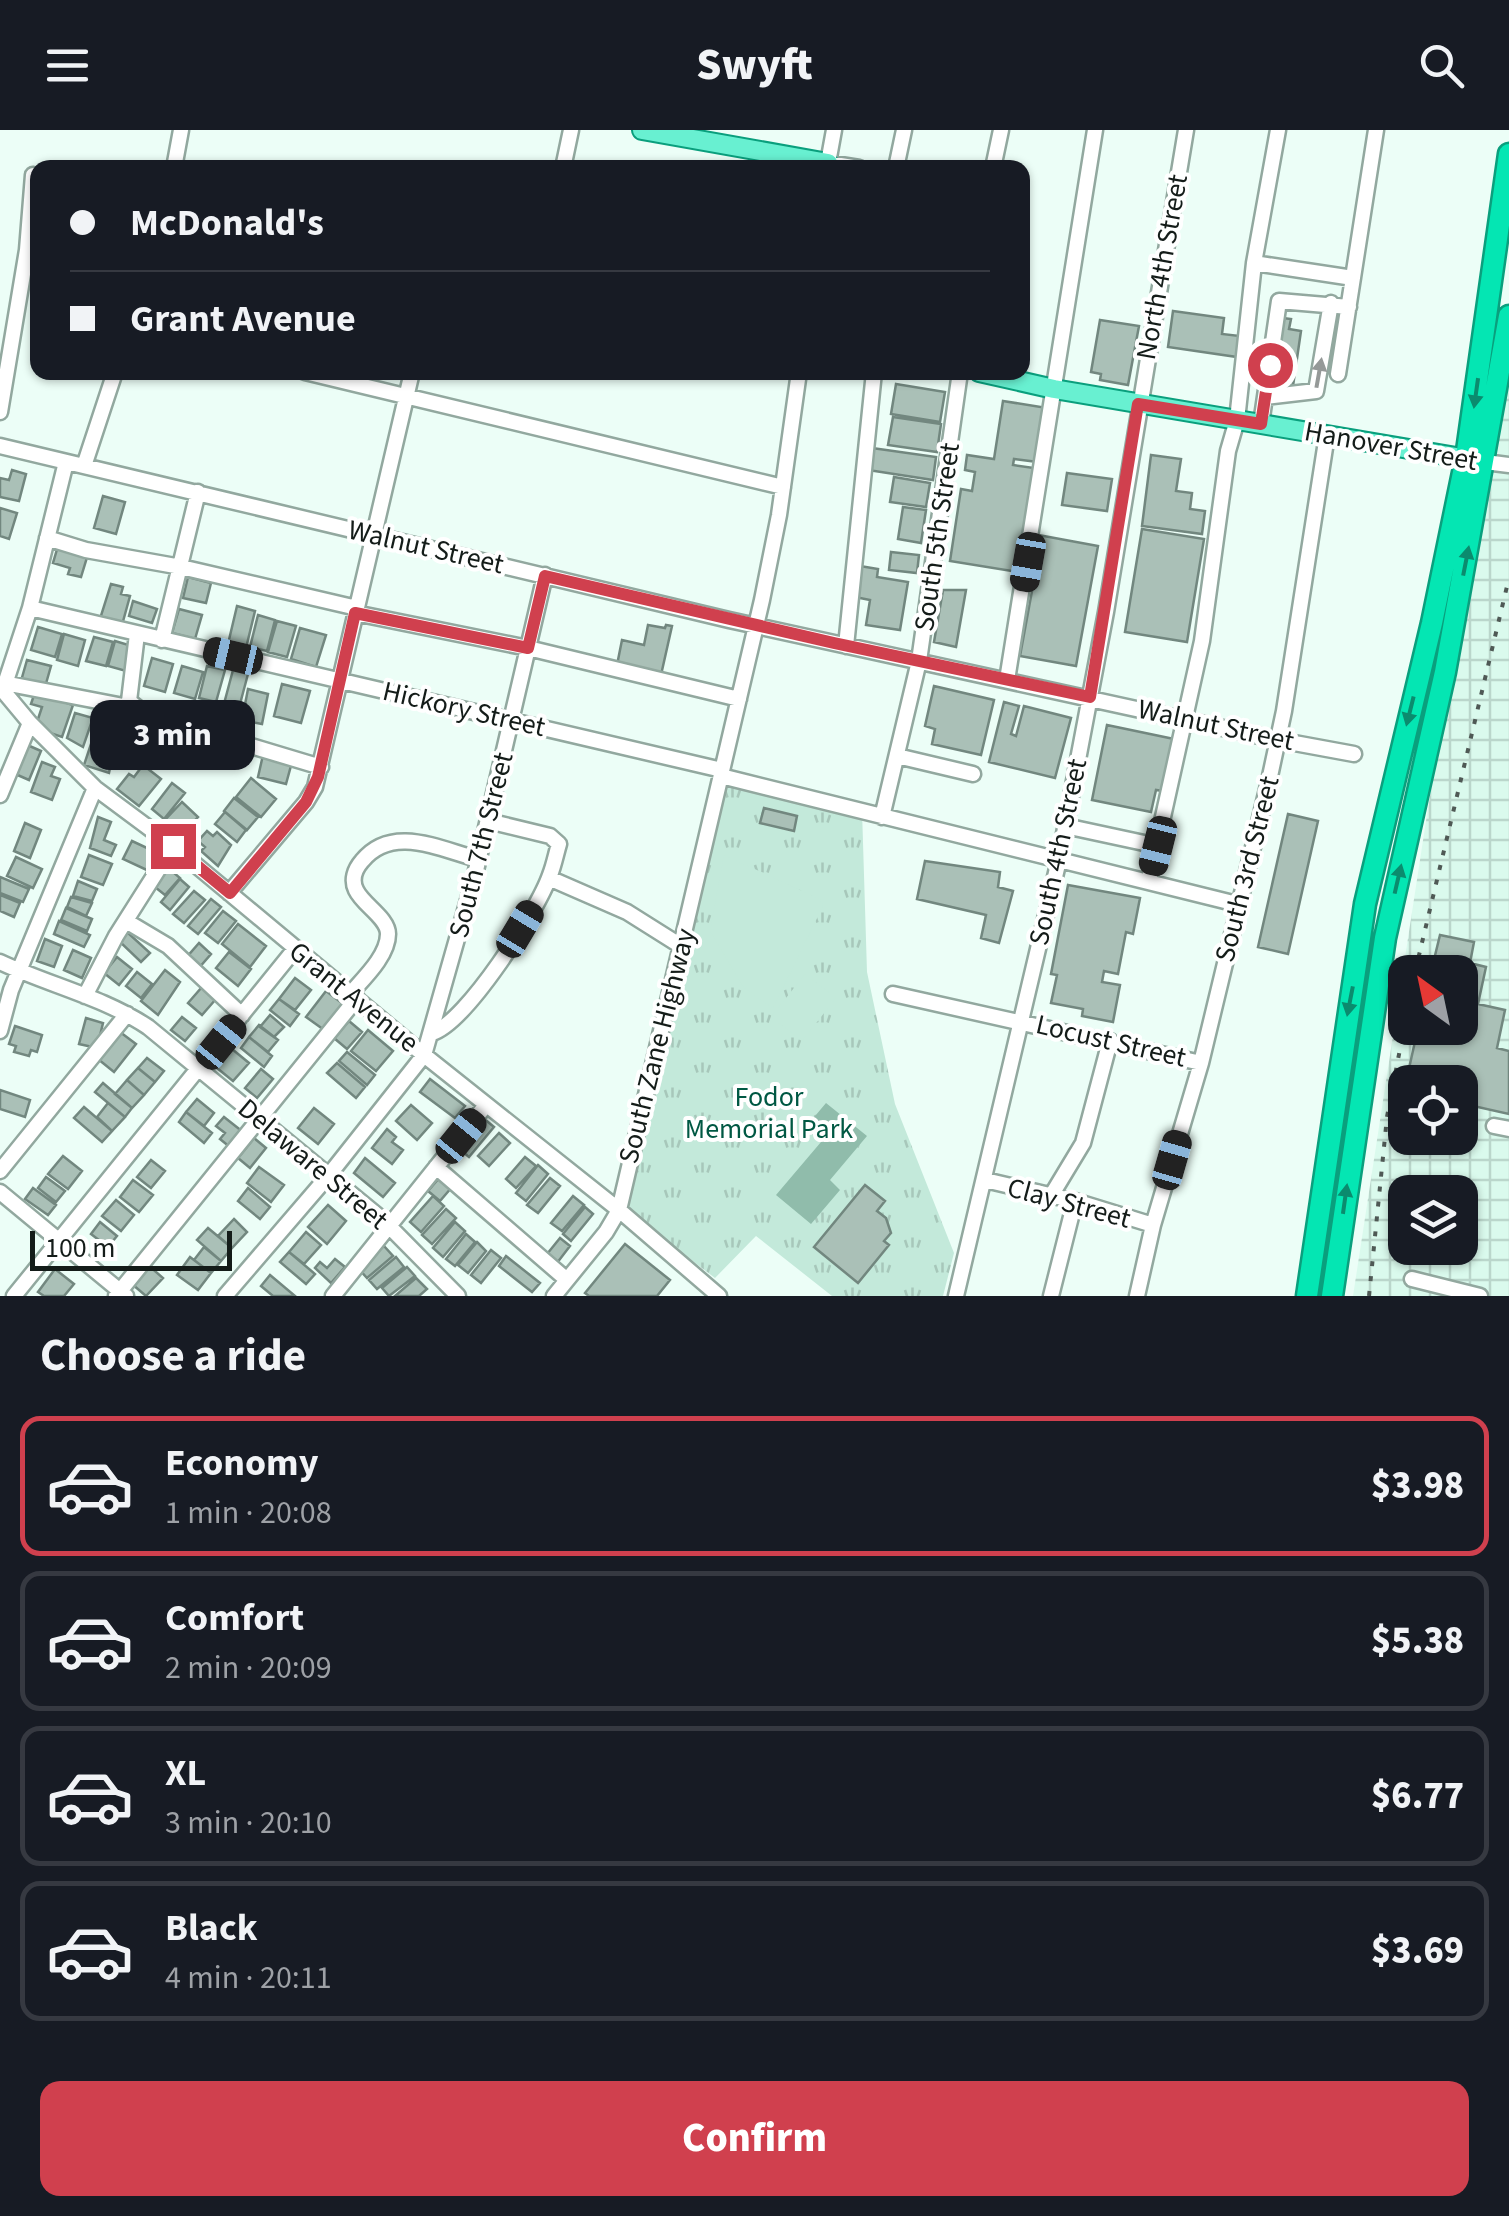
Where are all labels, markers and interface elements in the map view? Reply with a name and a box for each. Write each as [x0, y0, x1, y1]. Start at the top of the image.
text: Swyft [696, 33, 813, 97]
icon: menu [40, 38, 95, 93]
icon: search [1414, 38, 1469, 93]
street label: North 4th Street [1126, 171, 1198, 363]
text: McDonald's [130, 196, 324, 250]
text: Grant Avenue [130, 292, 356, 346]
route start [1248, 343, 1293, 388]
one-way arrow [1312, 356, 1327, 388]
one-way arrow [1467, 378, 1483, 409]
street label: Hanover Street [1301, 411, 1481, 481]
street label: South 5th Street [904, 440, 970, 634]
street label: Walnut Street [344, 510, 508, 584]
car [1008, 530, 1048, 594]
one-way arrow [1459, 545, 1474, 576]
car [200, 635, 266, 677]
street label: Hickory Street [379, 671, 550, 747]
street label: Walnut Street [1134, 689, 1298, 761]
one-way arrow [1402, 696, 1417, 727]
callout: 3 min [90, 701, 256, 771]
text: 3 min [133, 712, 212, 758]
street label: South 7th Street [439, 747, 524, 942]
street label: South 4th Street [1019, 754, 1097, 949]
street label: South 3rd Street [1205, 771, 1290, 966]
car [1136, 813, 1180, 879]
route end [151, 824, 196, 869]
one-way arrow [1391, 863, 1406, 894]
car [492, 896, 548, 962]
street label: South Zane Highway [608, 924, 706, 1168]
street label: Grant Avenue [280, 932, 428, 1062]
north arrow [1388, 955, 1478, 1045]
map controls [1388, 955, 1478, 1265]
one-way arrow [1342, 985, 1357, 1017]
street label: Locust Street [1032, 1004, 1190, 1078]
car [190, 1009, 252, 1075]
button: locate [1388, 1065, 1478, 1155]
park label: Fodor Memorial Park [685, 1077, 853, 1149]
street label: Delaware Street [229, 1089, 397, 1239]
car [430, 1103, 492, 1169]
car [1149, 1127, 1195, 1193]
street label: Clay Street [1003, 1167, 1136, 1239]
button: layers [1388, 1175, 1478, 1265]
one-way arrow [1337, 1183, 1353, 1215]
scale bar [30, 1226, 232, 1270]
text: 100 m [45, 1228, 116, 1268]
text: Choose a ride [40, 1324, 306, 1388]
text: Economy [165, 1436, 318, 1490]
icon: car [45, 1441, 135, 1531]
text: $3.98 [1371, 1459, 1464, 1513]
text: 1 min · 20:08 [165, 1490, 332, 1536]
text: Comfort [165, 1591, 304, 1645]
icon: car [45, 1596, 135, 1686]
text: $5.38 [1371, 1614, 1464, 1668]
text: 2 min · 20:09 [165, 1645, 332, 1691]
text: XL [165, 1746, 206, 1800]
icon: car [45, 1751, 135, 1841]
text: $6.77 [1371, 1769, 1464, 1823]
text: 3 min · 20:10 [165, 1800, 332, 1846]
text: Black [165, 1901, 258, 1955]
icon: car [45, 1906, 135, 1996]
text: $3.69 [1371, 1924, 1464, 1978]
text: 4 min · 20:11 [165, 1955, 332, 2001]
button: Confirm [40, 2081, 1469, 2196]

